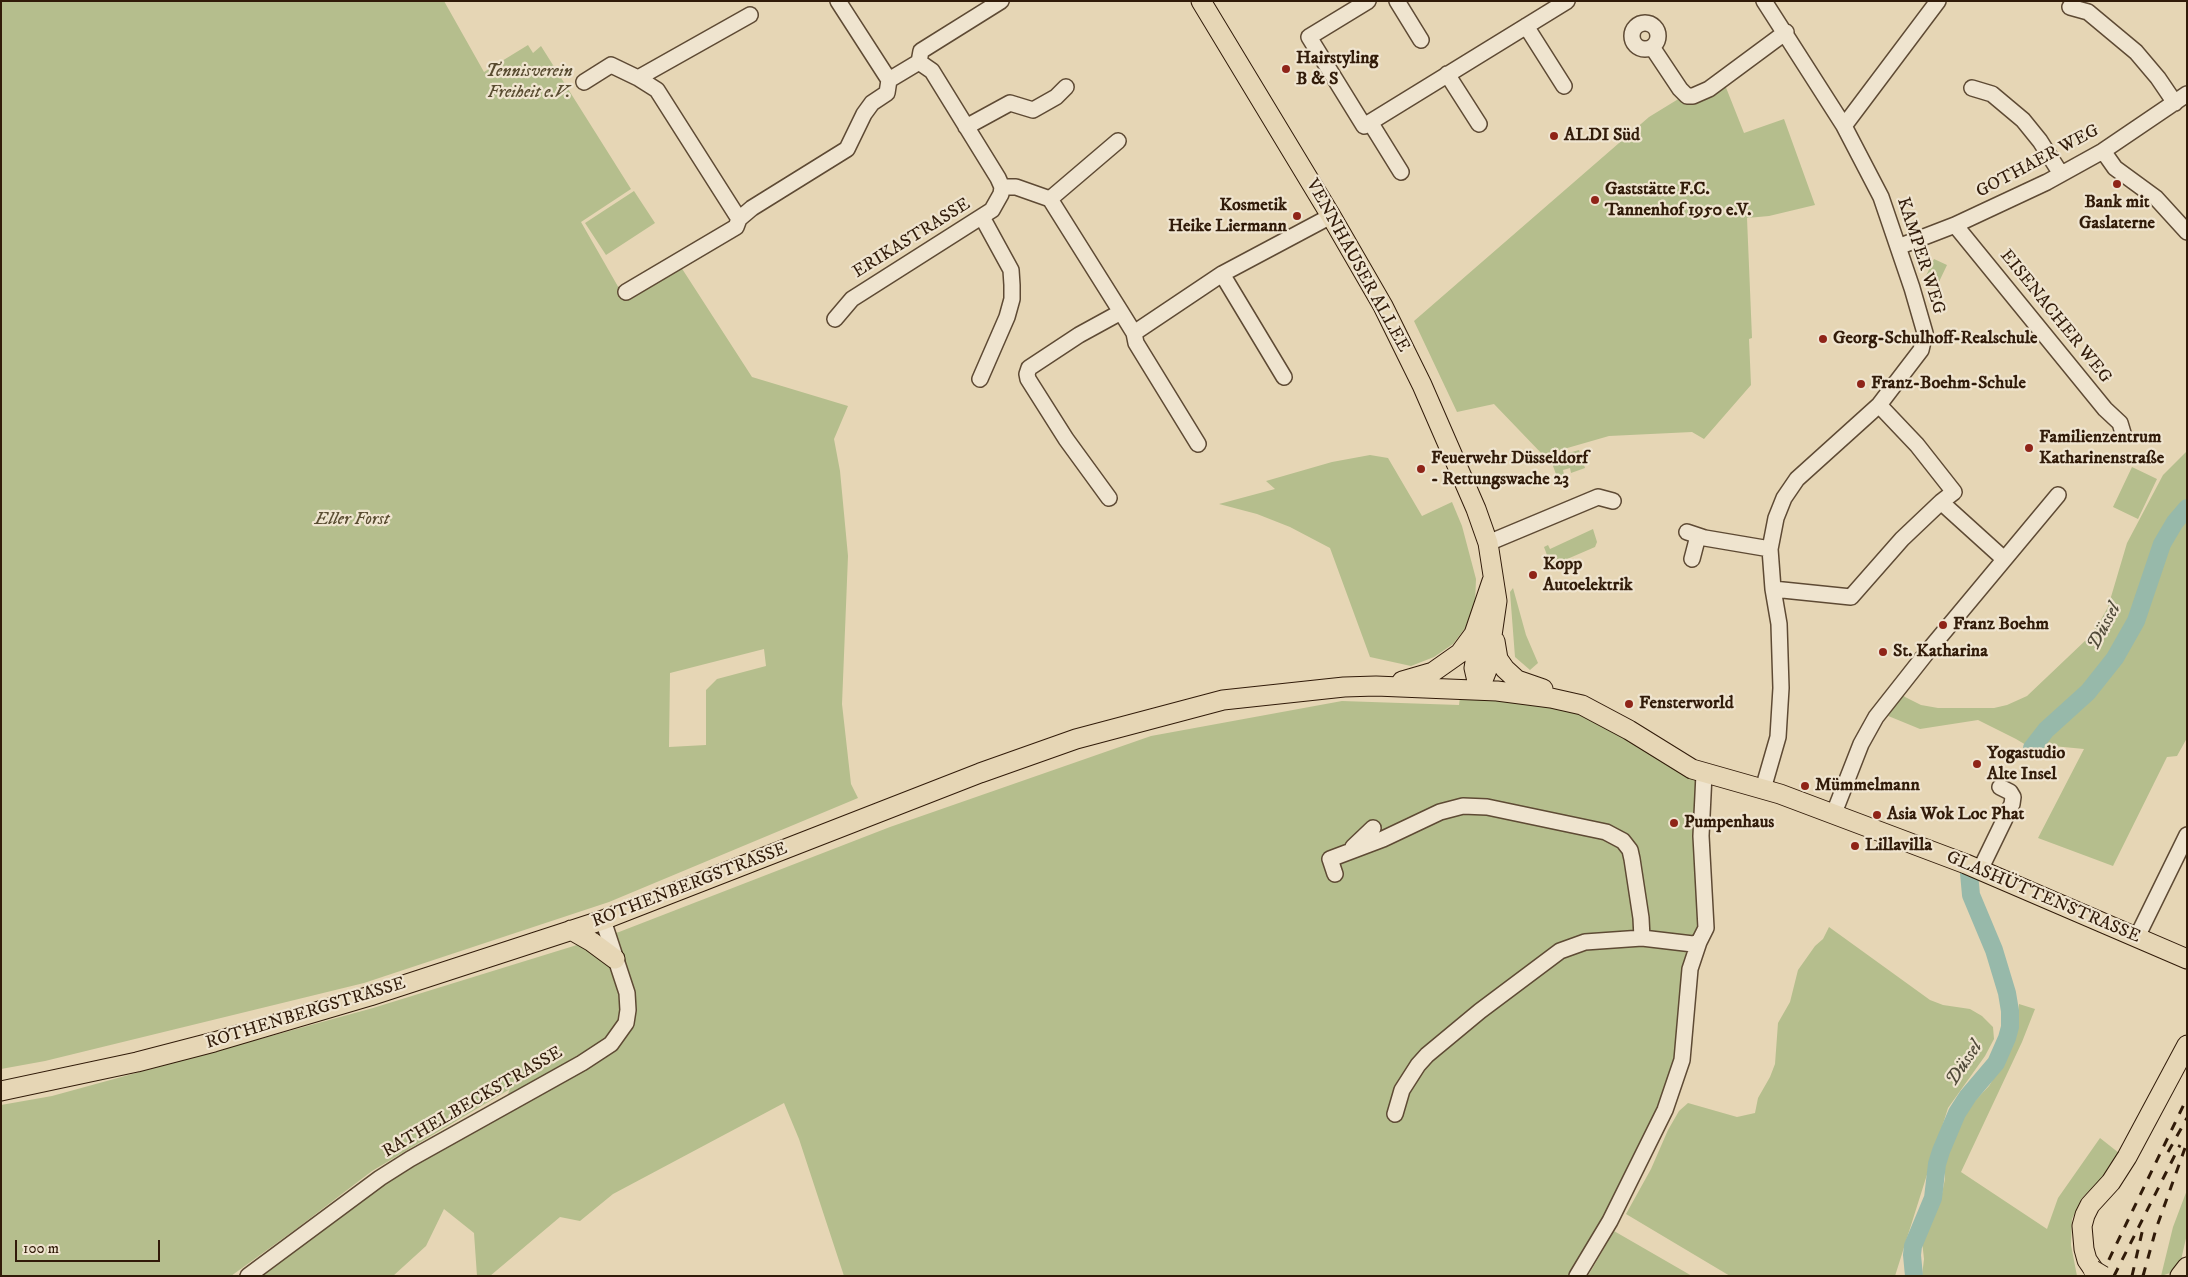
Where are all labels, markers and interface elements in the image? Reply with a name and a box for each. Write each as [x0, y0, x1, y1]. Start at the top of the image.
place label: Hairstyling B & S [1296, 48, 1378, 90]
park label: Tennisverein Freiheit e.V. [485, 61, 573, 104]
marker: Hairstyling B & S [1280, 63, 1292, 75]
street label: GOTHAER WEG [1973, 121, 2103, 203]
place label: ALDI Süd [1564, 125, 1640, 147]
marker: ALDI Süd [1548, 130, 1560, 142]
street label: VENNHAUSER ALLEE [1300, 176, 1414, 356]
marker: Bank mit Gaslaterne [2111, 178, 2123, 190]
place label: Gaststätte F.C. Tannenhof 1950 e.V. [1605, 179, 1752, 222]
place label: Bank mit Gaslaterne [2079, 192, 2155, 234]
street label: ERIKASTRASSE [849, 194, 975, 284]
marker: Gaststätte F.C. Tannenhof 1950 e.V. [1589, 194, 1601, 206]
place label: Kosmetik Heike Liermann [1168, 195, 1287, 238]
street label: KAMPER WEG [1891, 195, 1949, 317]
marker: Kosmetik Heike Liermann [1291, 210, 1303, 222]
street label: EISENACHER WEG [1995, 246, 2115, 388]
place label: Georg-Schulhoff-Realschule [1833, 328, 2038, 350]
marker: Georg-Schulhoff-Realschule [1817, 333, 1829, 345]
place label: Franz-Boehm-Schule [1871, 373, 2026, 395]
marker: Franz-Boehm-Schule [1855, 378, 1867, 390]
place label: Familienzentrum Katharinenstraße [2039, 427, 2164, 469]
marker: Familienzentrum Katharinenstraße [2023, 442, 2035, 454]
place label: Feuerwehr Düsseldorf - Rettungswache 23 [1431, 448, 1588, 490]
marker: Feuerwehr Düsseldorf - Rettungswache 23 [1415, 463, 1427, 475]
park label: Eller Forst [315, 509, 389, 531]
place label: Kopp Autoelektrik [1543, 554, 1633, 596]
marker: Kopp Autoelektrik [1527, 569, 1539, 581]
water label: Düssel [2083, 600, 2127, 654]
place label: Franz Boehm [1953, 614, 2049, 636]
marker: Franz Boehm [1937, 619, 1949, 631]
place label: St. Katharina [1893, 641, 1988, 663]
marker: St. Katharina [1877, 646, 1889, 658]
place label: Fensterworld [1639, 693, 1734, 715]
marker: Fensterworld [1623, 698, 1635, 710]
place label: Yogastudio Alte Insel [1987, 743, 2065, 786]
marker: Yogastudio Alte Insel [1971, 758, 1983, 770]
place label: Mümmelmann [1815, 775, 1920, 797]
marker: Mümmelmann [1799, 780, 1811, 792]
place label: Asia Wok Loc Phat [1887, 804, 2024, 826]
marker: Asia Wok Loc Phat [1871, 809, 1883, 821]
place label: Pumpenhaus [1684, 812, 1774, 834]
marker: Pumpenhaus [1668, 817, 1680, 829]
place label: Lillavilla [1865, 835, 1932, 857]
street label: ROTHENBERGSTRASSE [589, 839, 791, 933]
marker: Lillavilla [1849, 840, 1861, 852]
street label: GLASHÜTTENSTRASSE [1943, 847, 2143, 949]
street label: ROTHENBERGSTRASSE [204, 973, 408, 1055]
water label: Düssel [1942, 1037, 1988, 1091]
street label: RATHELBECKSTRASSE [379, 1043, 567, 1163]
scale bar [18, 1230, 162, 1262]
text: 100 m [23, 1239, 59, 1258]

